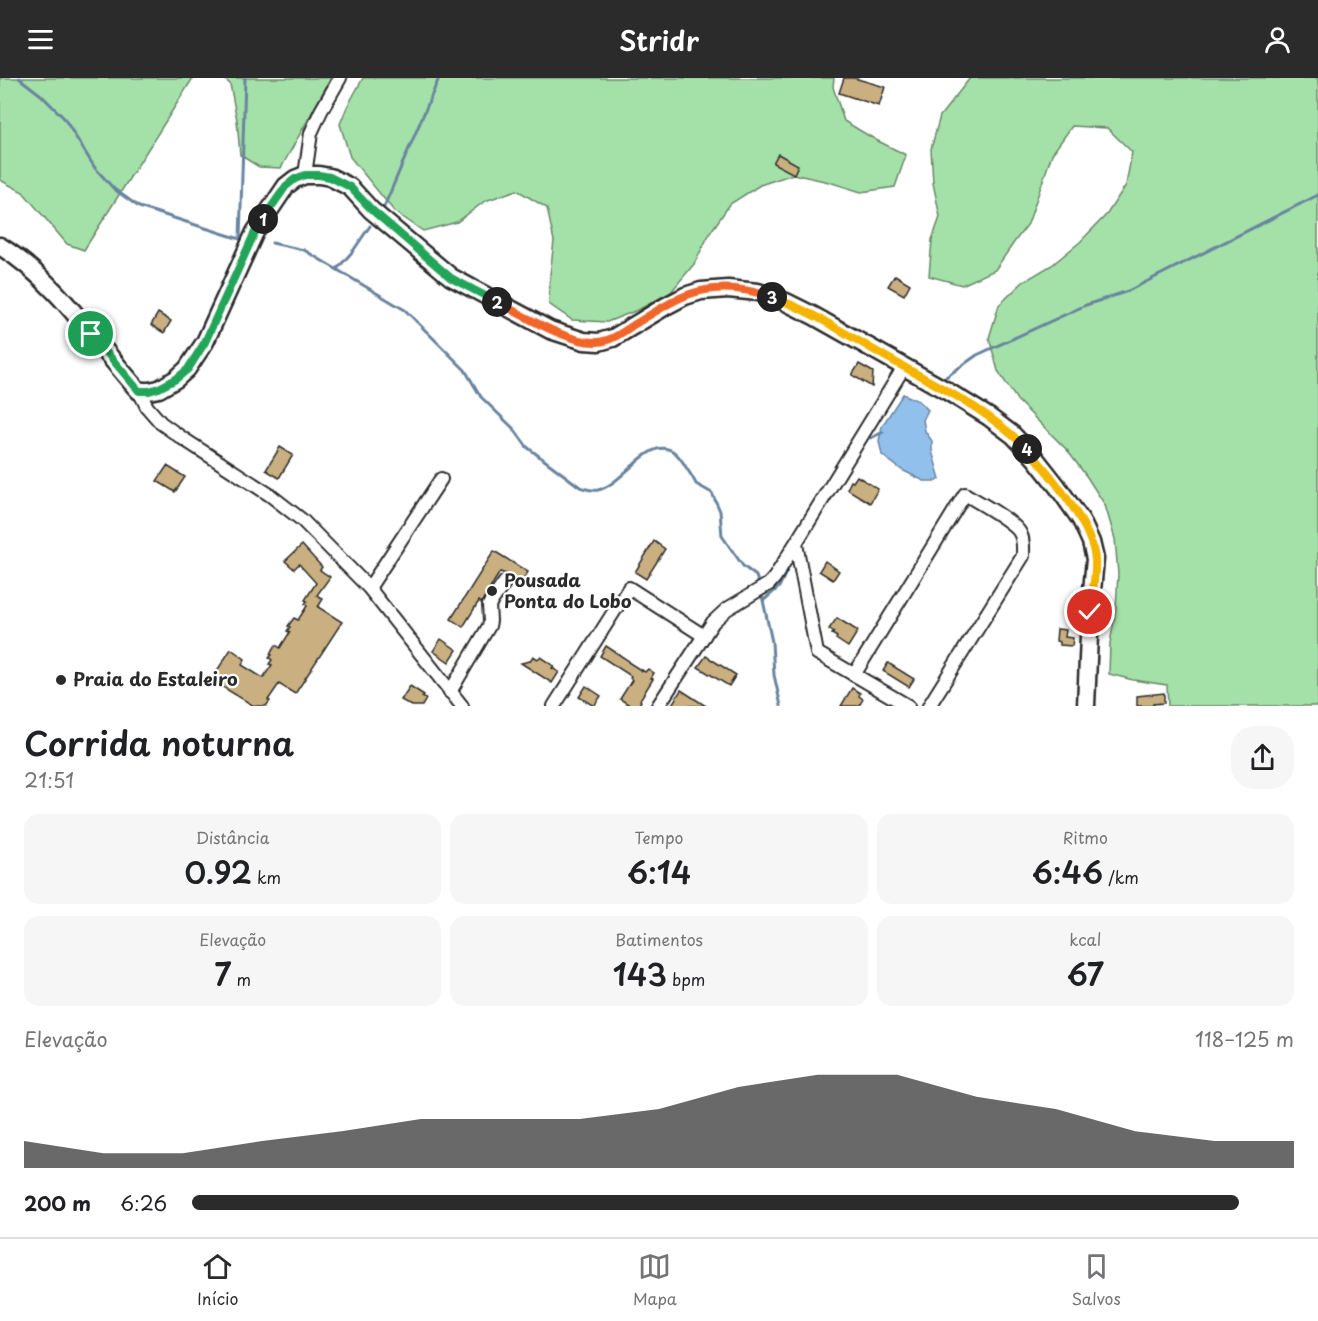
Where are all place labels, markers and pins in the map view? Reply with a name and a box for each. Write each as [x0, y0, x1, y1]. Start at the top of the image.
pin: 1 [248, 204, 278, 234]
pin: 3 [757, 282, 787, 312]
pin: 2 [482, 287, 512, 317]
pin [65, 308, 116, 359]
pin: 4 [1012, 434, 1042, 464]
place label: Pousada Ponta do Lobo [504, 566, 632, 614]
marker: Pousada Ponta do Lobo [485, 584, 499, 598]
pin [1064, 586, 1115, 637]
place label: Praia do Estaleiro [73, 665, 238, 692]
marker: Praia do Estaleiro [54, 673, 68, 687]

